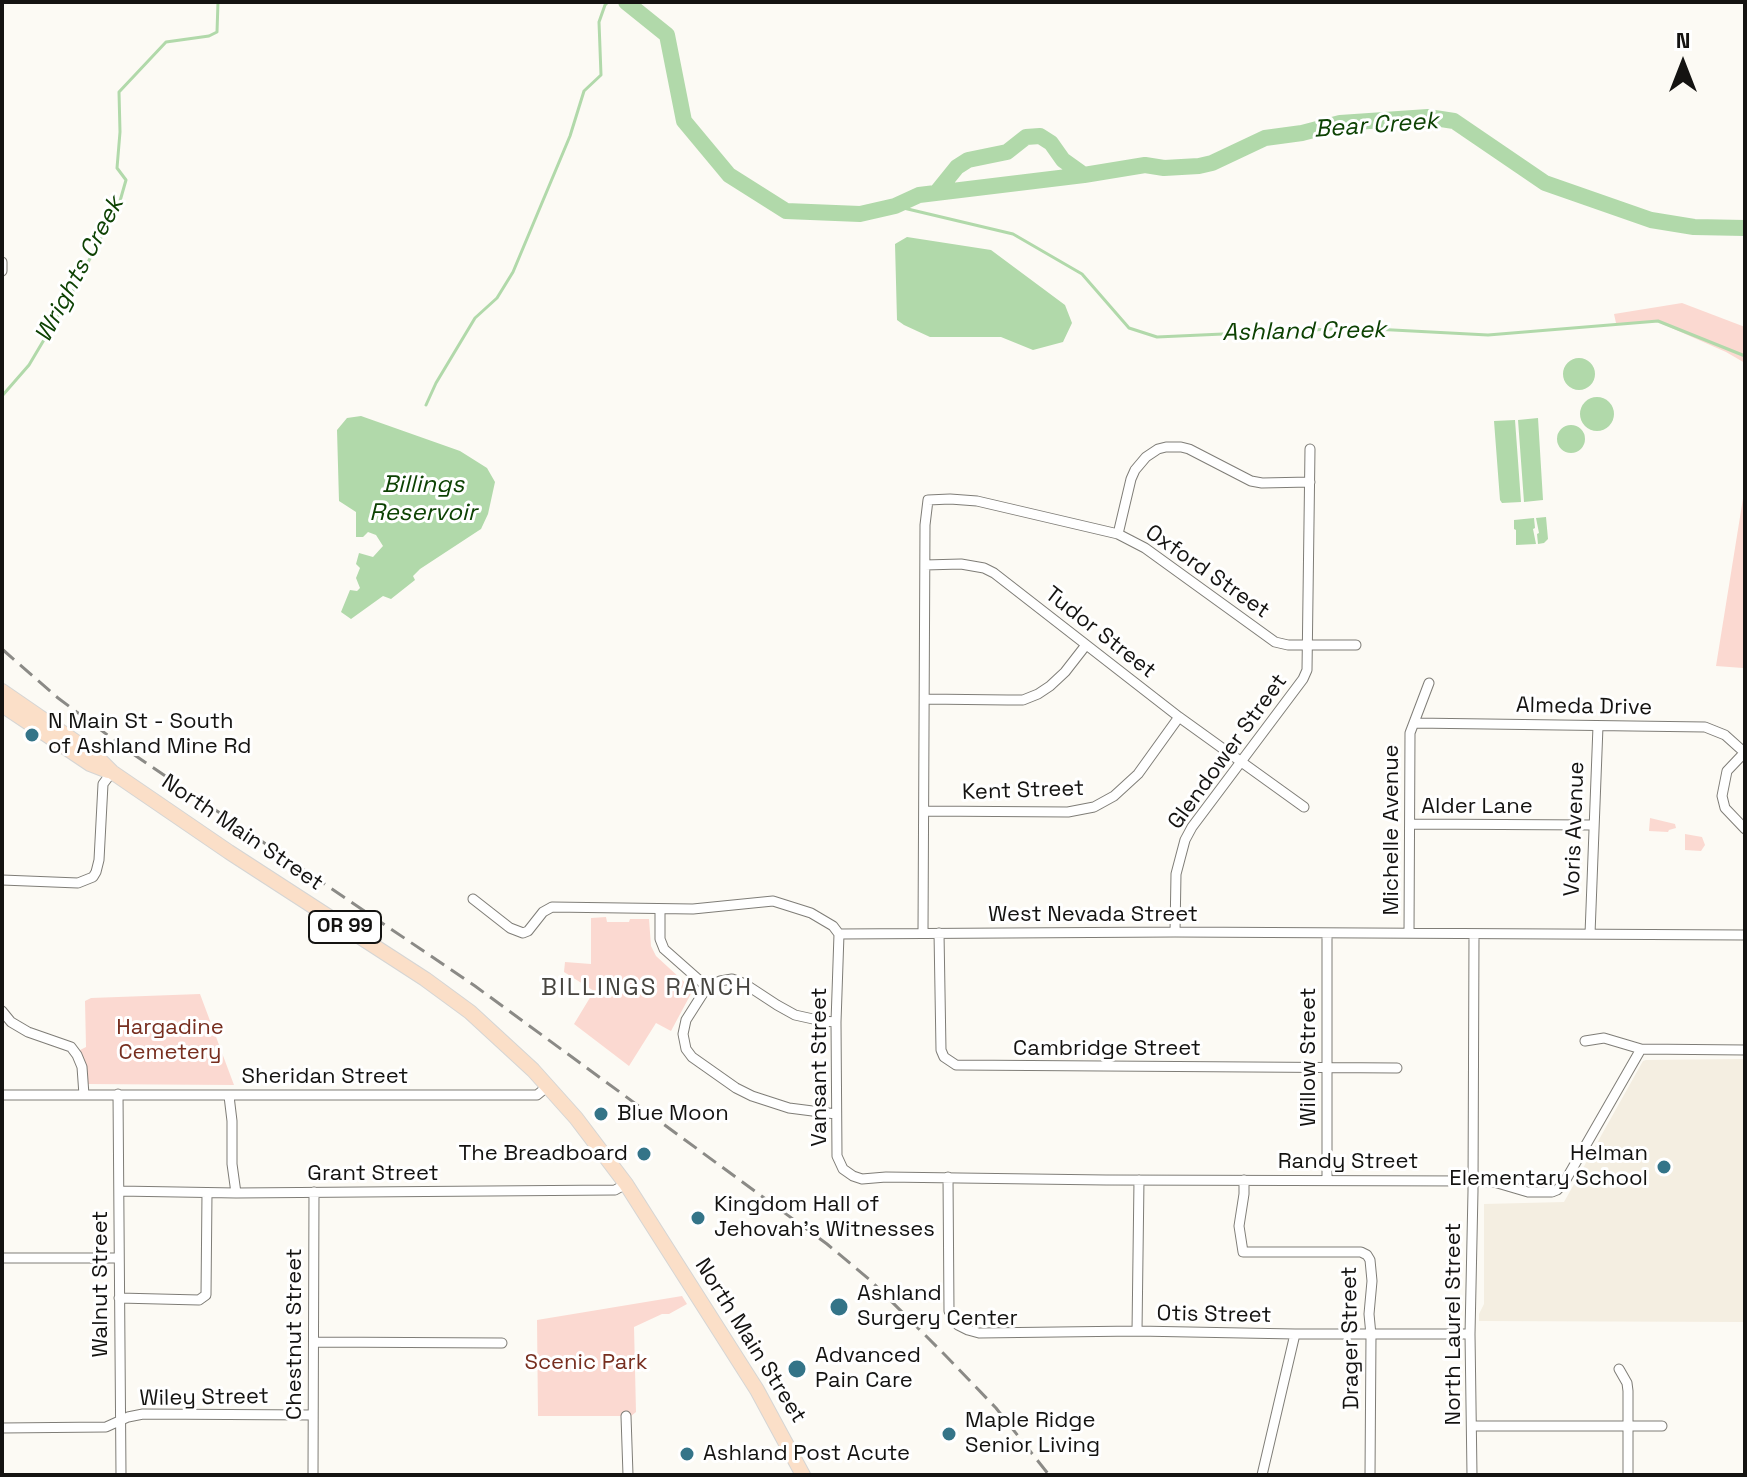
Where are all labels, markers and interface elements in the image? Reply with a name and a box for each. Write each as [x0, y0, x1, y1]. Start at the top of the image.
north arrow [1643, 24, 1723, 104]
text: N [1676, 26, 1690, 54]
water label: Bear Creek [1313, 107, 1439, 145]
water label: Wrights Creek [30, 192, 130, 348]
water label: Ashland Creek [1222, 316, 1386, 348]
water label: Billings Reservoir [369, 471, 477, 527]
street label: Oxford Street [1140, 519, 1274, 625]
street label: Tudor Street [1039, 581, 1161, 685]
street label: Glendower Street [1163, 669, 1293, 835]
street label: Almeda Drive [1516, 693, 1652, 721]
place label: N Main St - South of Ashland Mine Rd [48, 709, 251, 760]
marker: N Main St - South of Ashland Mine Rd [23, 726, 41, 744]
street label: Michelle Avenue [1379, 744, 1405, 916]
street label: Voris Avenue [1559, 761, 1591, 897]
street label: North Main Street [156, 769, 328, 897]
street label: Kent Street [961, 776, 1085, 806]
street label: Alder Lane [1421, 794, 1533, 820]
street label: West Nevada Street [988, 902, 1198, 928]
road number: OR 99 [309, 911, 381, 943]
district label: BILLINGS RANCH [541, 974, 753, 1002]
street label: Vansant Street [807, 987, 833, 1147]
street label: Willow Street [1296, 987, 1322, 1127]
park label: Hargadine Cemetery [116, 1015, 224, 1066]
street label: Cambridge Street [1013, 1036, 1201, 1062]
street label: Sheridan Street [242, 1064, 408, 1090]
place label: Blue Moon [617, 1101, 729, 1127]
marker: Blue Moon [592, 1105, 610, 1123]
place label: The Breadboard [458, 1141, 628, 1167]
place label: Helman Elementary School [1449, 1141, 1648, 1192]
marker: The Breadboard [635, 1145, 653, 1163]
street label: Randy Street [1278, 1149, 1418, 1175]
marker: Helman Elementary School [1655, 1158, 1673, 1176]
street label: Grant Street [307, 1161, 439, 1187]
place label: Kingdom Hall of Jehovah's Witnesses [714, 1192, 935, 1244]
marker: Kingdom Hall of Jehovah's Witnesses [689, 1209, 707, 1227]
street label: Walnut Street [88, 1211, 114, 1357]
street label: North Laurel Street [1441, 1223, 1467, 1425]
street label: Chestnut Street [282, 1248, 308, 1420]
street label: North Main Street [689, 1254, 811, 1428]
street label: Drager Street [1337, 1266, 1365, 1410]
place label: Ashland Surgery Center [857, 1281, 1018, 1332]
marker: Ashland Surgery Center [828, 1296, 850, 1318]
street label: Otis Street [1156, 1301, 1272, 1329]
place label: Advanced Pain Care [815, 1343, 921, 1394]
park label: Scenic Park [524, 1350, 648, 1376]
marker: Advanced Pain Care [786, 1358, 808, 1380]
street label: Wiley Street [139, 1384, 269, 1412]
place label: Maple Ridge Senior Living [965, 1408, 1100, 1460]
marker: Maple Ridge Senior Living [940, 1425, 958, 1443]
place label: Ashland Post Acute [703, 1441, 910, 1467]
marker: Ashland Post Acute [678, 1445, 696, 1463]

